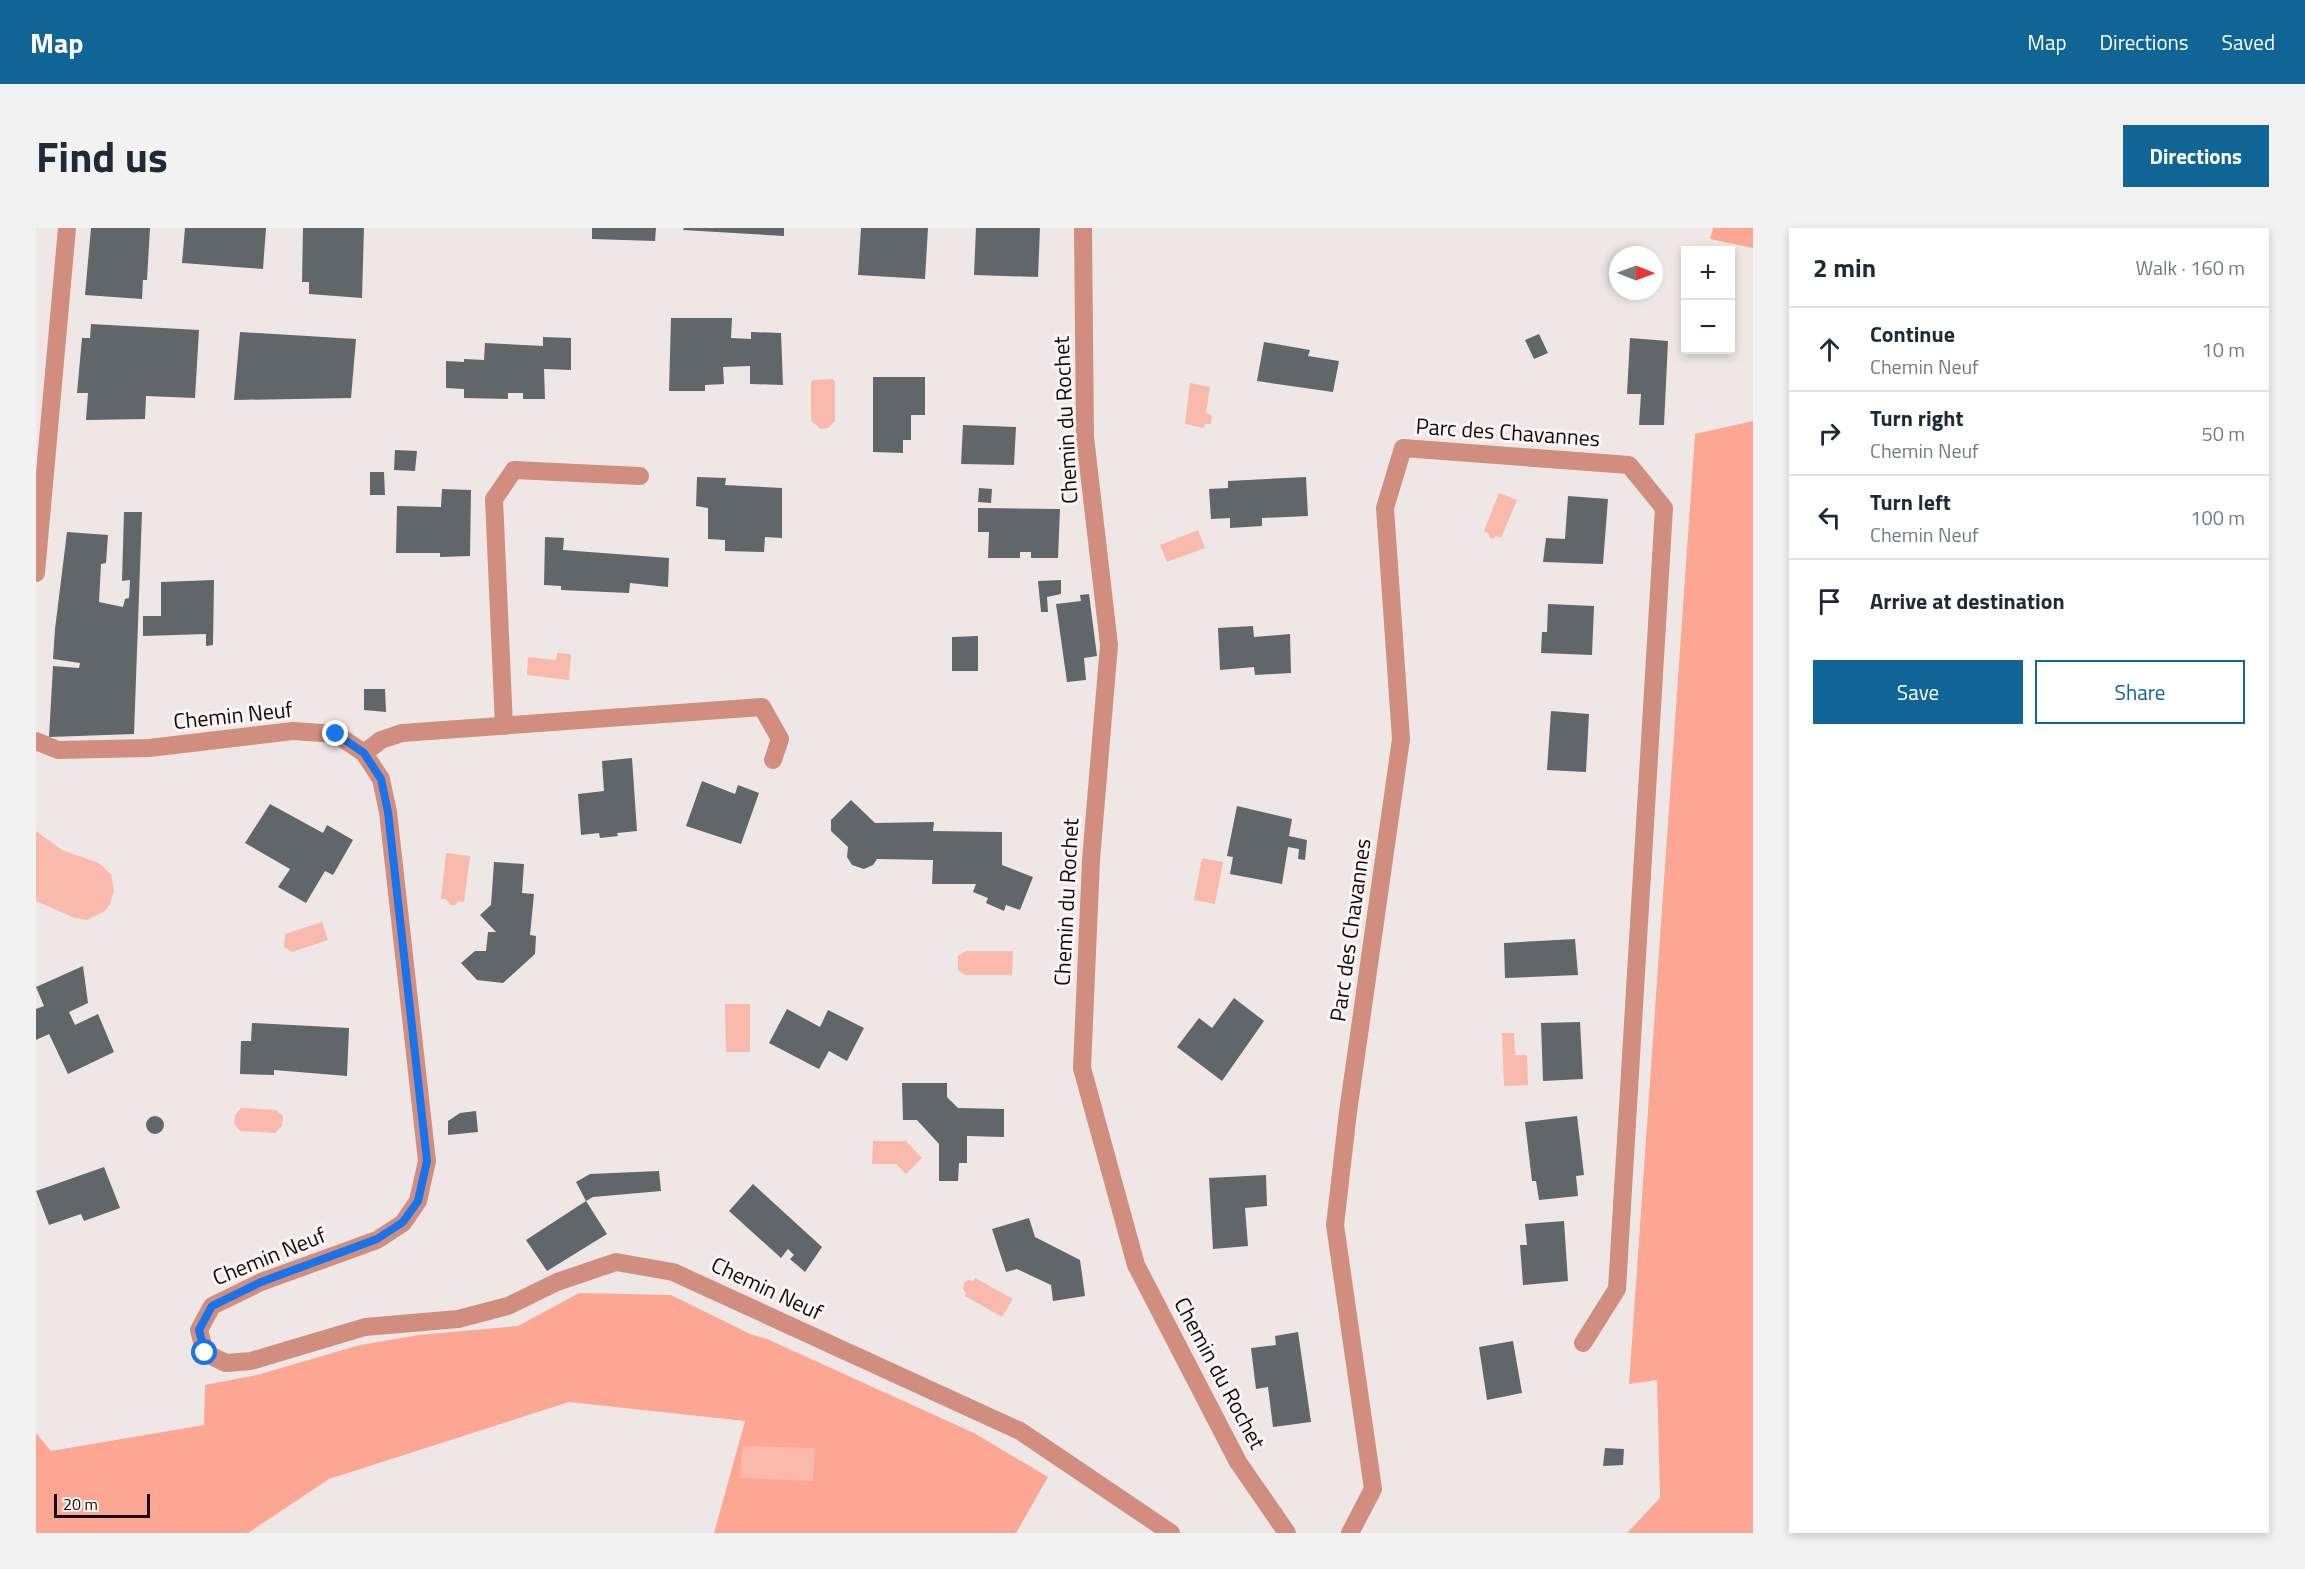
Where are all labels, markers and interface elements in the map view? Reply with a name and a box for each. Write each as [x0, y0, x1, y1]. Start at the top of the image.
text: Map [30, 21, 84, 64]
text: Map [2027, 26, 2067, 58]
text: Directions [2100, 26, 2189, 58]
text: Saved [2222, 26, 2275, 58]
text: Find us [36, 124, 168, 188]
button: Directions [2123, 125, 2269, 187]
north arrow [1609, 246, 1663, 300]
map controls [1681, 246, 1735, 354]
button: + [1681, 246, 1735, 300]
text: 2 min [1813, 248, 1876, 287]
text: Walk · 160 m [2136, 252, 2245, 283]
button: − [1681, 300, 1735, 354]
text: Continue [1870, 317, 1955, 351]
icon: ahead [1813, 333, 1846, 366]
text: 10 m [2201, 334, 2245, 365]
street label: Chemin du Rochet [1044, 335, 1086, 505]
text: Chemin Neuf [1870, 351, 1979, 382]
text: Turn right [1870, 401, 1964, 435]
street label: Parc des Chavannes [1415, 409, 1601, 455]
icon: right [1813, 417, 1846, 450]
text: 50 m [2201, 418, 2245, 449]
text: Chemin Neuf [1870, 435, 1979, 466]
text: Turn left [1870, 485, 1951, 519]
icon: left [1813, 501, 1846, 534]
text: 100 m [2190, 502, 2245, 533]
text: Chemin Neuf [1870, 519, 1979, 550]
text: Arrive at destination [1870, 584, 2065, 618]
icon: arrive [1813, 585, 1846, 618]
button: Save [1813, 660, 2023, 724]
button: Share [2035, 660, 2245, 724]
street label: Chemin Neuf [172, 692, 295, 738]
route end [322, 720, 348, 746]
street label: Chemin du Rochet [1045, 817, 1087, 987]
street label: Parc des Chavannes [1320, 836, 1380, 1024]
street label: Chemin Neuf [207, 1218, 331, 1294]
street label: Chemin Neuf [706, 1247, 829, 1329]
street label: Chemin du Rochet [1166, 1291, 1275, 1455]
route start [191, 1339, 217, 1365]
scale bar [54, 1491, 150, 1518]
text: 20 m [63, 1492, 98, 1516]

